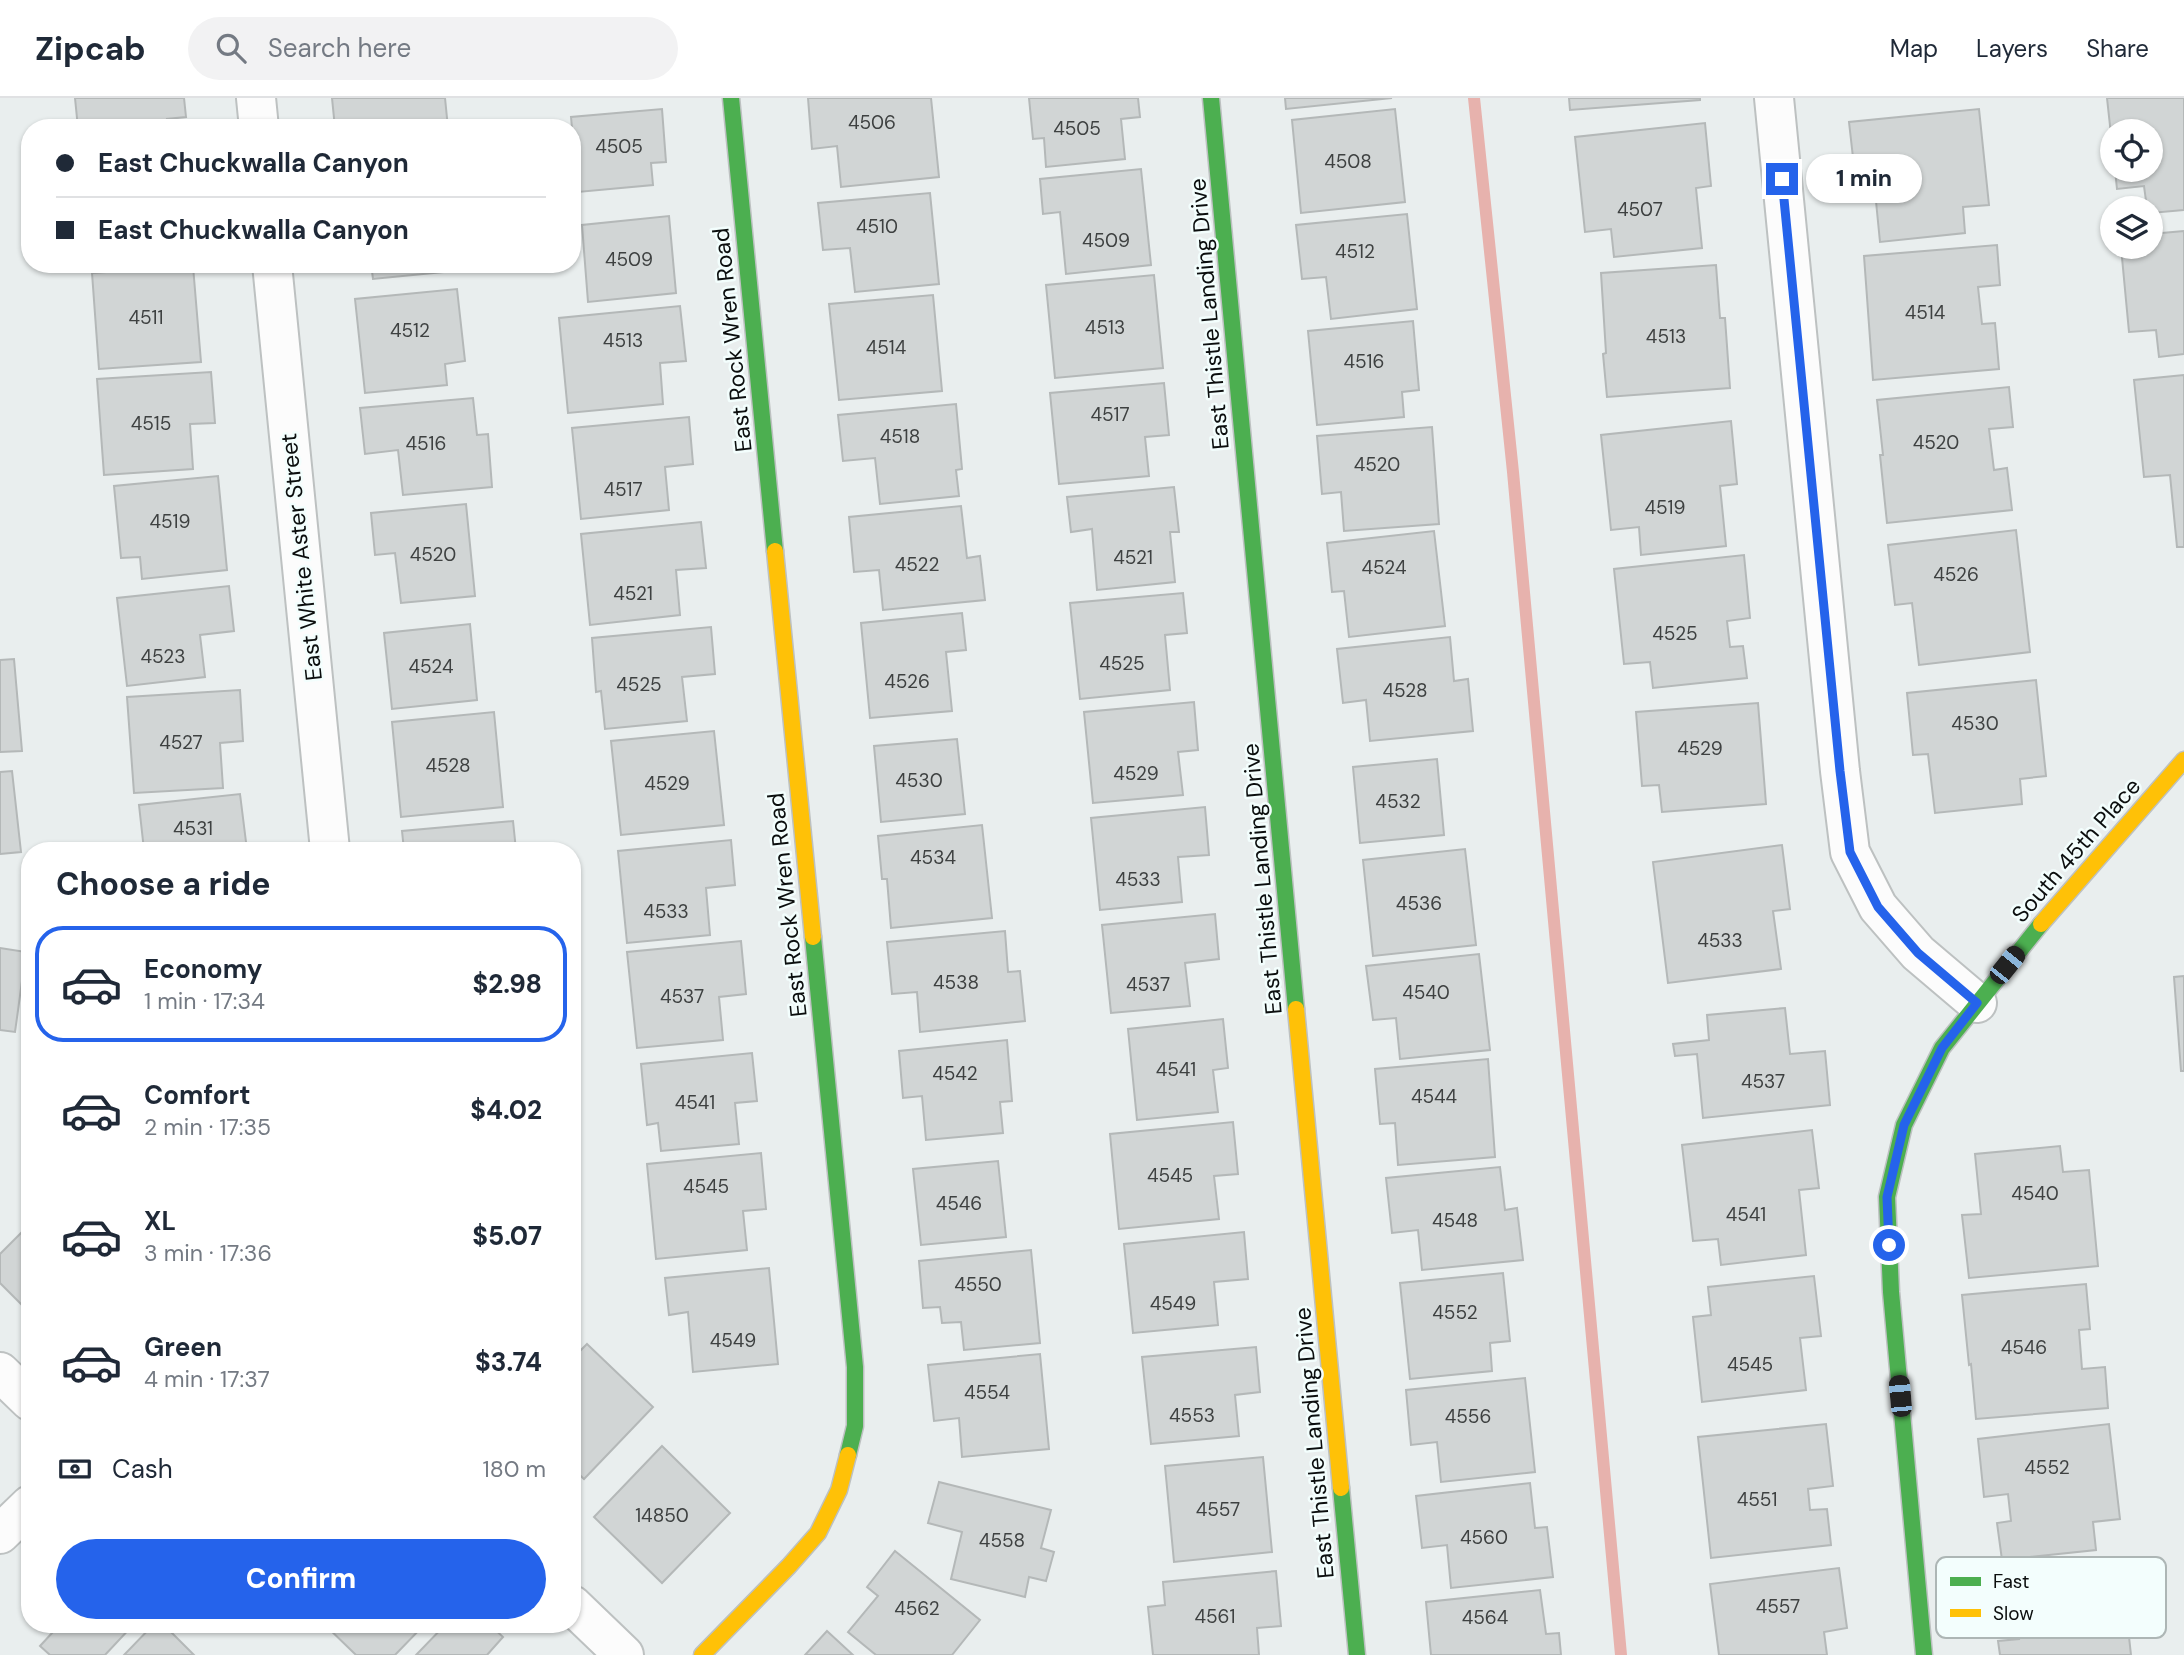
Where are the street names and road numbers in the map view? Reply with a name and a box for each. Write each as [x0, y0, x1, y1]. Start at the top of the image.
street label: East Thistle Landing Drive [1182, 177, 1236, 451]
street label: East Rock Wren Road [705, 227, 759, 453]
street label: East White Aster Street [273, 432, 329, 682]
street label: East Thistle Landing Drive [1235, 742, 1289, 1016]
street label: South 45th Place [2005, 771, 2147, 929]
street label: East Rock Wren Road [760, 792, 814, 1018]
street label: East Thistle Landing Drive [1287, 1306, 1341, 1580]

